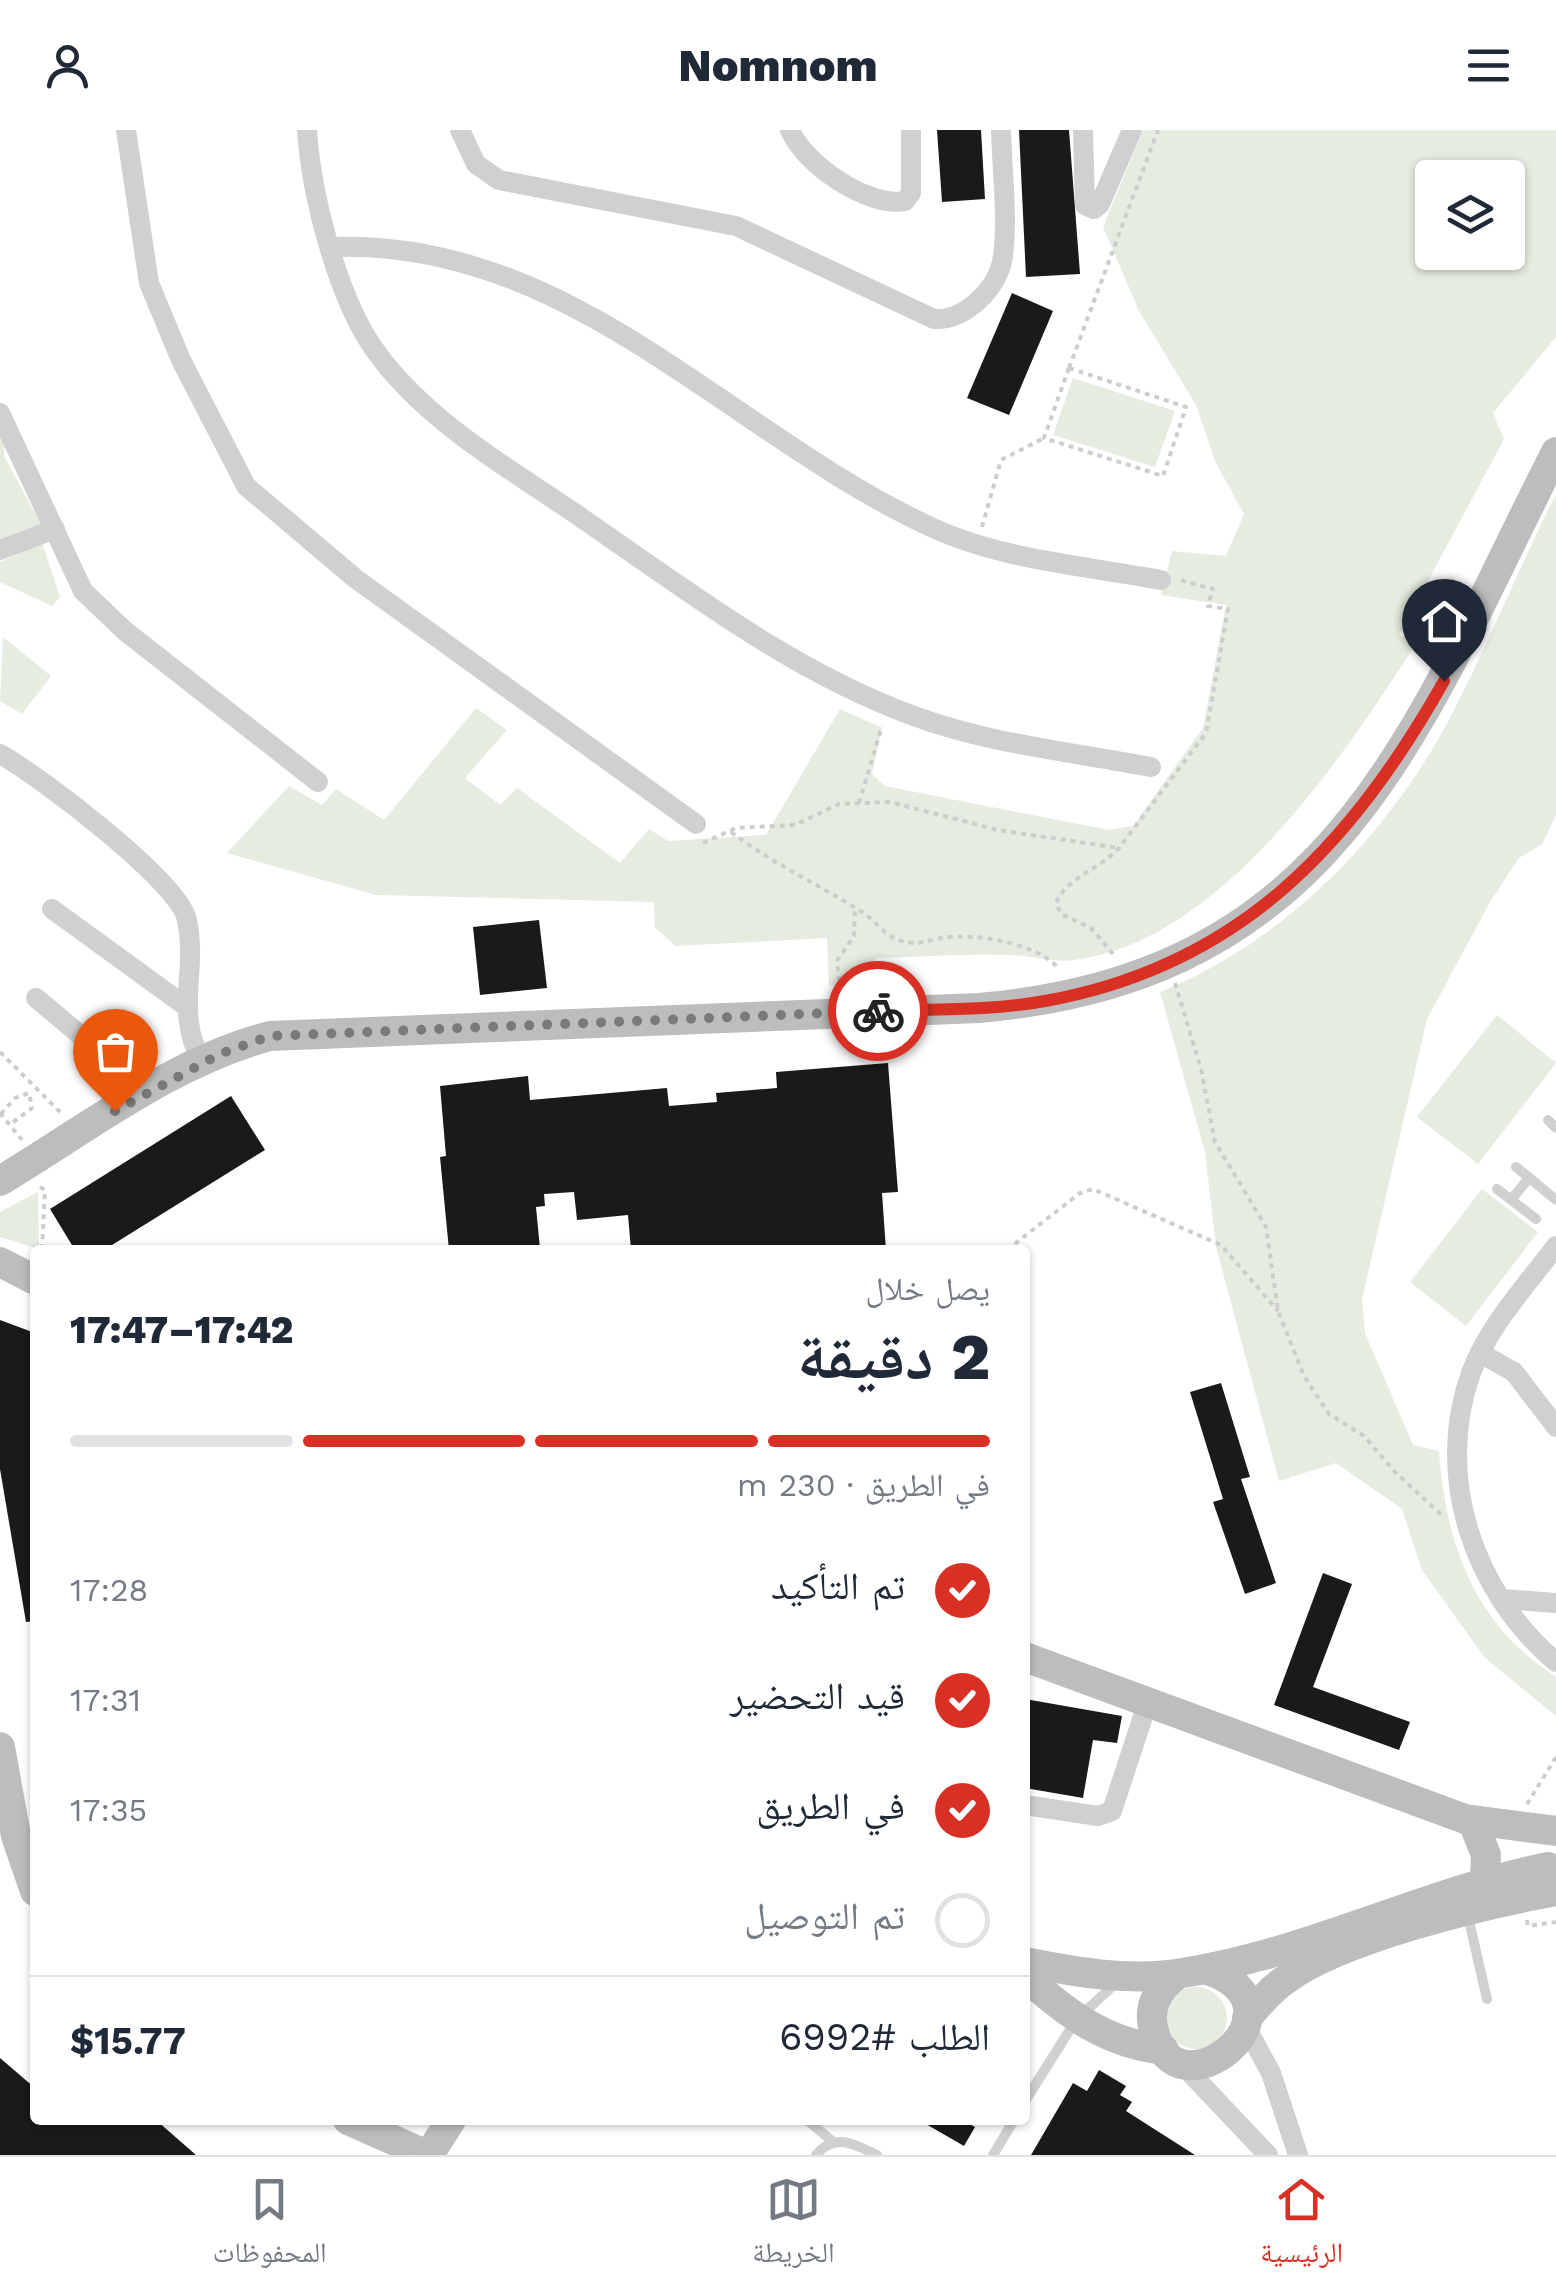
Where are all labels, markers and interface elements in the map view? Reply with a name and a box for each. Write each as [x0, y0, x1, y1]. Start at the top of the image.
icon: person [40, 38, 95, 93]
icon: menu [1461, 38, 1516, 93]
text: Nomnom [678, 39, 878, 92]
map controls [1415, 160, 1525, 270]
button: layers [1415, 160, 1525, 270]
pin [1402, 579, 1487, 682]
icon: home [1417, 594, 1472, 649]
courier [828, 961, 928, 1061]
icon: bike [851, 984, 906, 1039]
pin [73, 1009, 158, 1112]
icon: bag [88, 1024, 143, 1079]
text: يصل خلال [865, 1270, 990, 1308]
text: 17:42–17:47 [70, 1308, 293, 1352]
text: 2 دقيقة [797, 1319, 990, 1395]
text: في الطريق · 230 m [737, 1466, 990, 1504]
icon: check [935, 1563, 990, 1618]
text: تم التأكيد [771, 1564, 905, 1608]
text: 17:28 [70, 1571, 148, 1609]
icon: check [935, 1673, 990, 1728]
text: قيد التحضير [730, 1674, 905, 1718]
text: 17:31 [70, 1681, 141, 1719]
icon: check [935, 1783, 990, 1838]
text: في الطريق [756, 1784, 905, 1828]
text: 17:35 [70, 1791, 147, 1829]
text: تم التوصيل [744, 1894, 905, 1938]
text: الطلب #6992 [779, 2015, 990, 2059]
text: $15.77 [70, 2019, 186, 2063]
tab: المحفوظات [213, 2172, 327, 2280]
tab: الخريطة [752, 2172, 835, 2280]
tab: الرئيسية [1260, 2172, 1343, 2280]

